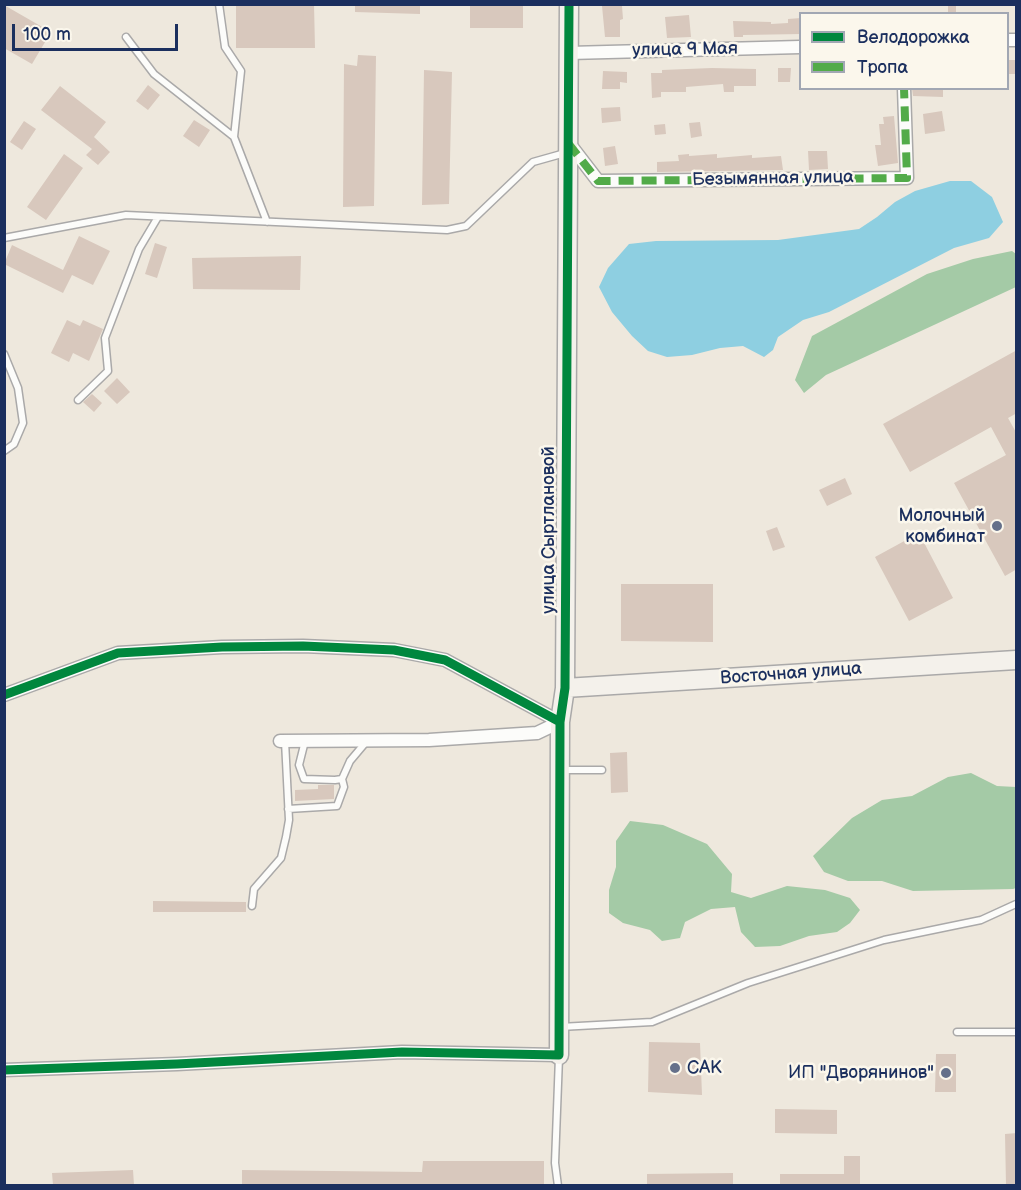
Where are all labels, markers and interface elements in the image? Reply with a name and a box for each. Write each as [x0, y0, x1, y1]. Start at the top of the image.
scale bar [15, 12, 182, 50]
legend [799, 12, 1009, 90]
text: 100 m [23, 24, 71, 45]
text: Велодорожка [857, 27, 970, 48]
street label: улица 9 Мая [632, 38, 738, 62]
text: Тропа [857, 57, 908, 78]
street label: Безымянная улица [692, 167, 854, 191]
street label: улица Сыртлановой [538, 446, 560, 614]
place label: Молочный комбинат [898, 505, 985, 548]
marker: Молочный комбинат [990, 519, 1004, 533]
street label: Восточная улица [719, 658, 863, 690]
place label: САК [687, 1057, 722, 1079]
marker: САК [668, 1061, 682, 1075]
place label: ИП "Дворянинов" [788, 1062, 934, 1084]
marker: ИП "Дворянинов" [939, 1066, 953, 1080]

